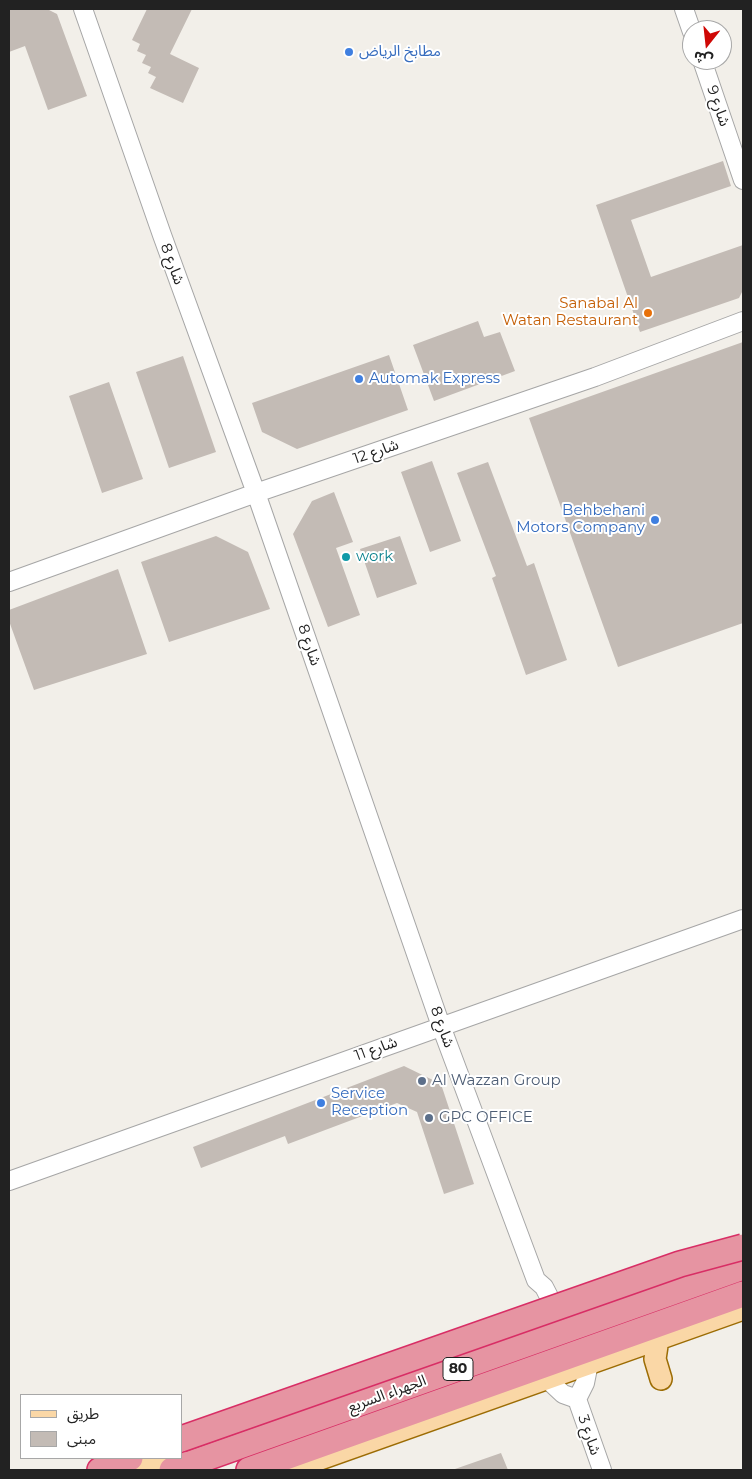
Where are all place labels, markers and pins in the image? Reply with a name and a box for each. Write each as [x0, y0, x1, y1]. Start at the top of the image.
place label: مطابخ الرياض [359, 43, 441, 61]
marker: مطابخ الرياض [343, 46, 355, 58]
place label: Sanabal Al Watan Restaurant [502, 295, 638, 330]
marker: Sanabal Al Watan Restaurant [642, 307, 654, 319]
place label: Automak Express [369, 370, 500, 388]
marker: Automak Express [353, 373, 365, 385]
place label: Behbehani Motors Company [516, 502, 645, 537]
marker: Behbehani Motors Company [649, 514, 661, 526]
place label: work [356, 548, 393, 566]
marker: work [340, 551, 352, 563]
place label: Al Wazzan Group [432, 1072, 561, 1090]
marker: Al Wazzan Group [416, 1075, 428, 1087]
place label: Service Reception [331, 1085, 408, 1120]
marker: Service Reception [315, 1097, 327, 1109]
place label: GPC OFFICE [439, 1109, 533, 1127]
marker: GPC OFFICE [423, 1112, 435, 1124]

